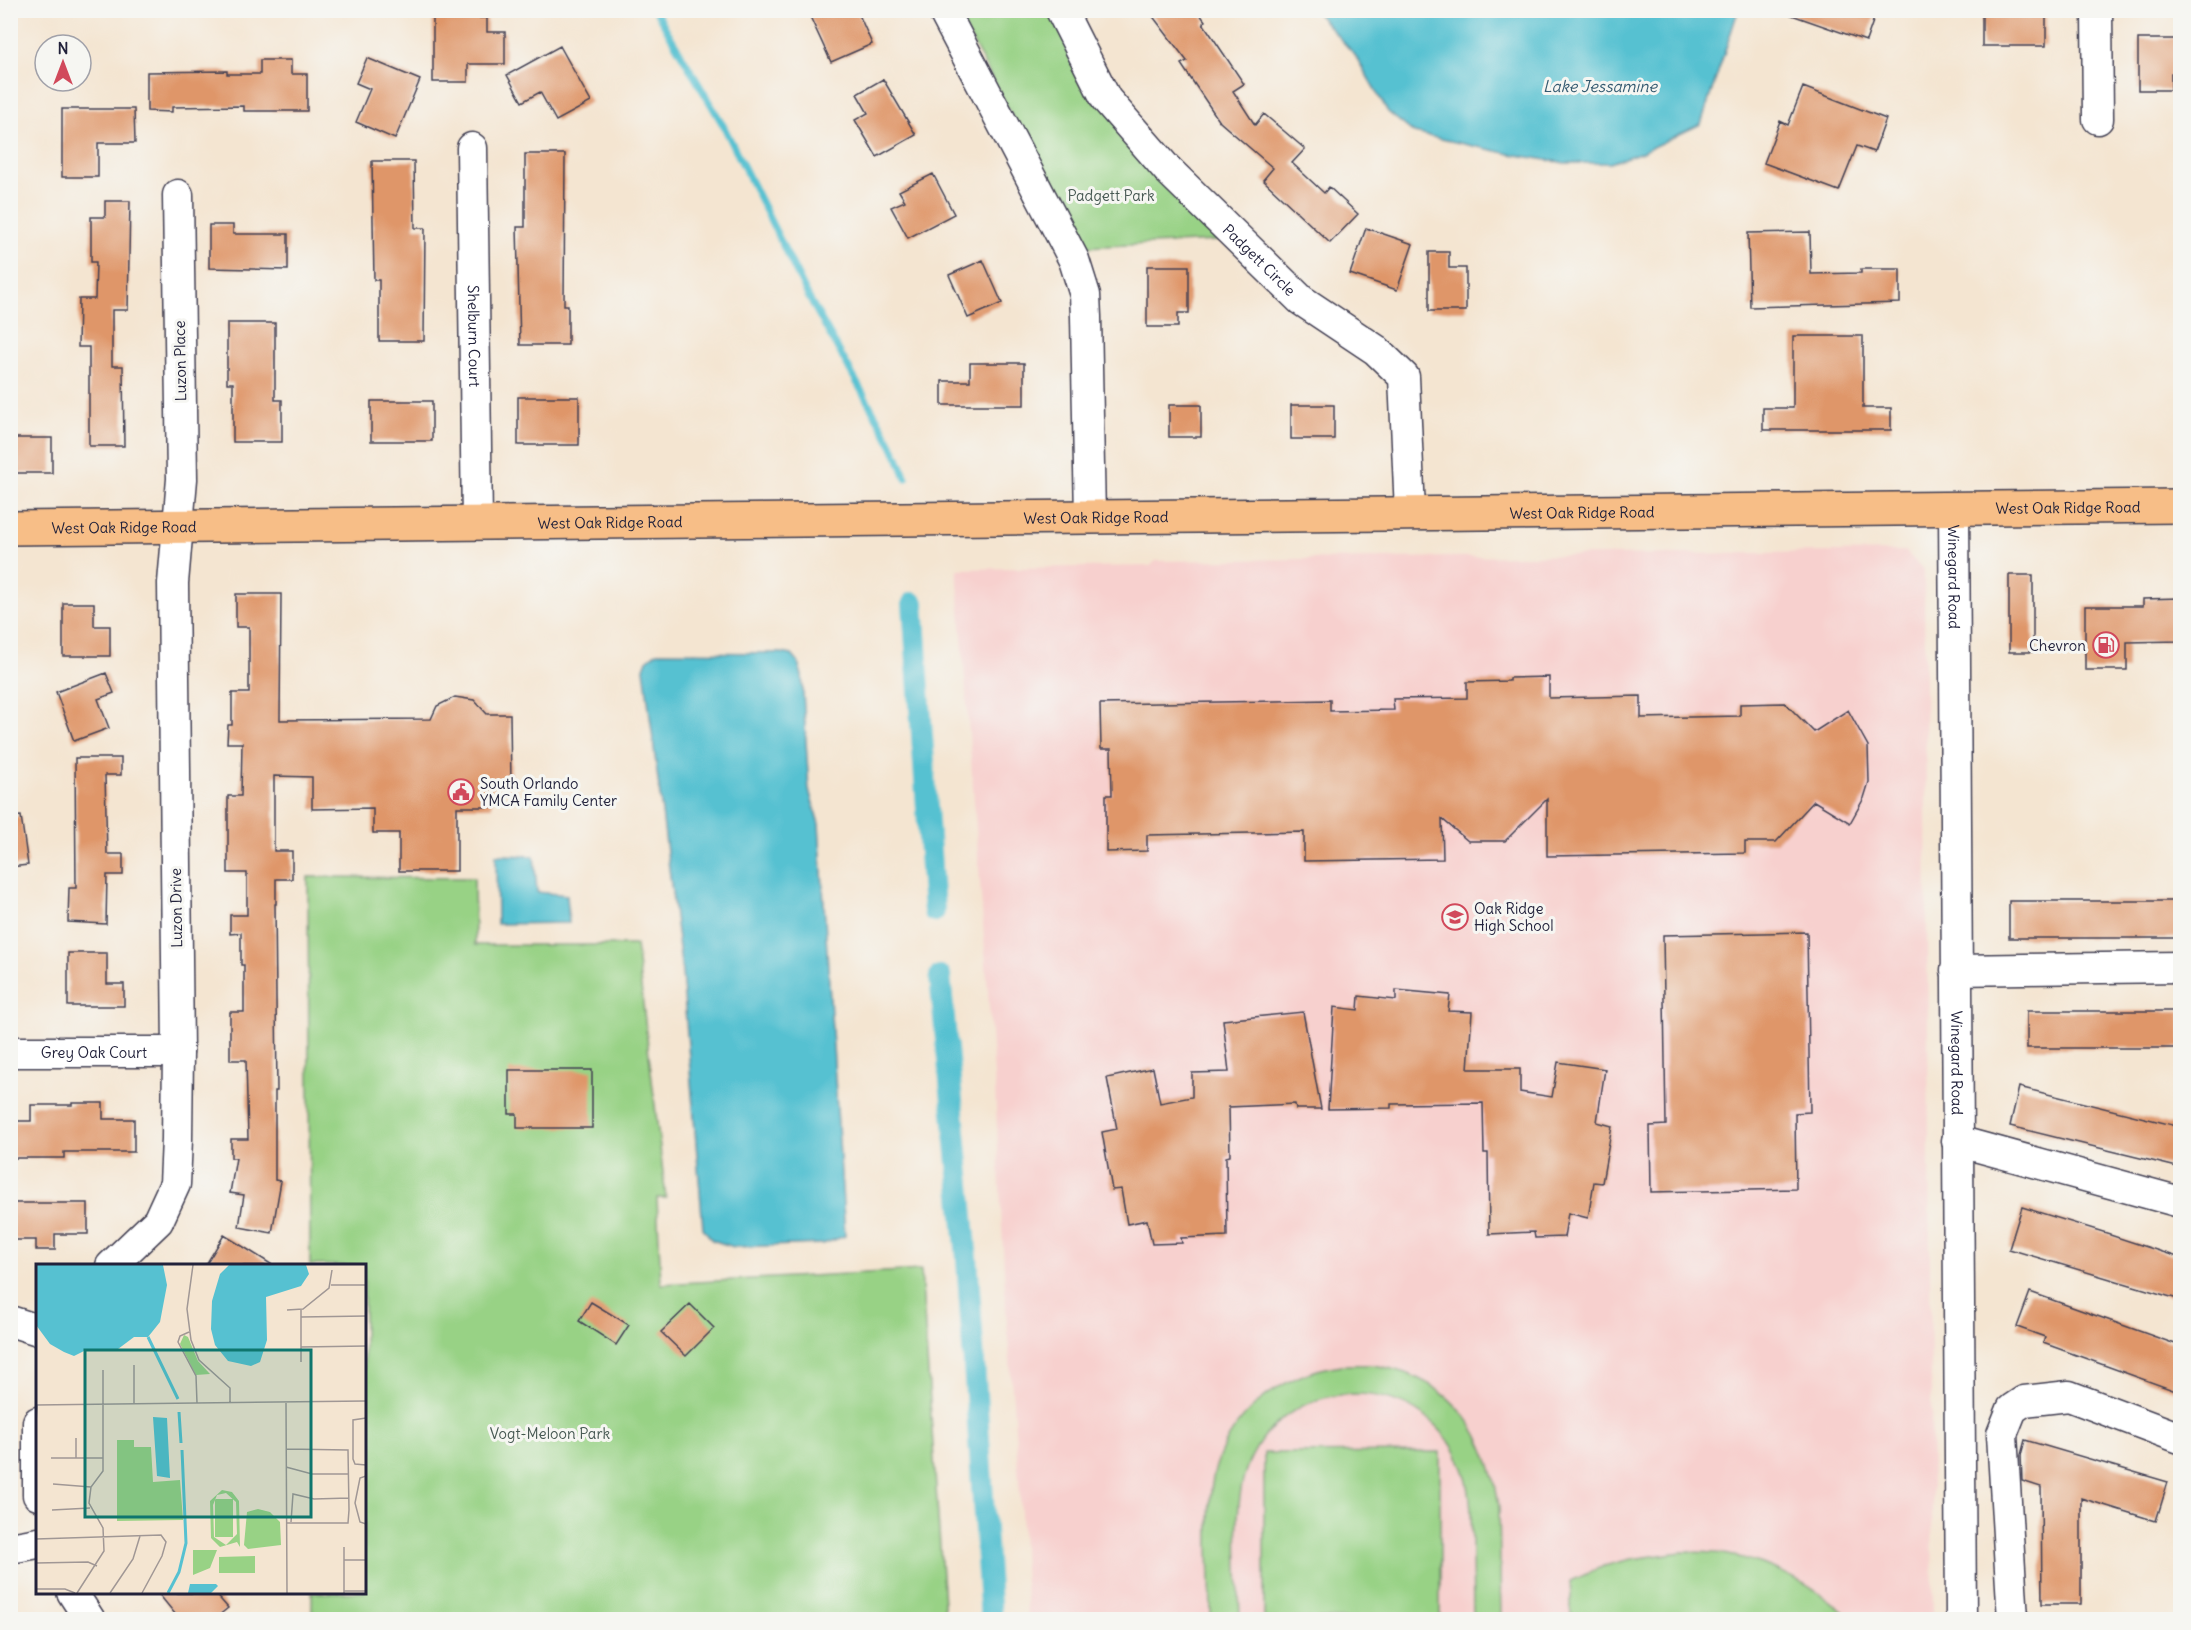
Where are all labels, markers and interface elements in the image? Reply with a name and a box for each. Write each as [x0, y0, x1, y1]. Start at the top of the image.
north arrow [33, 33, 93, 93]
text: N [57, 38, 69, 58]
water label: Lake Jessamine [1543, 76, 1658, 96]
park label: Padgett Park [1067, 186, 1155, 205]
street label: Padgett Circle [1219, 220, 1300, 299]
street label: Shelburn Court [464, 285, 485, 387]
street label: Luzon Place [170, 320, 190, 402]
street label: West Oak Ridge Road [1995, 497, 2141, 517]
street label: West Oak Ridge Road [1509, 502, 1655, 522]
street label: West Oak Ridge Road [1023, 507, 1169, 527]
street label: West Oak Ridge Road [537, 512, 683, 532]
street label: West Oak Ridge Road [51, 517, 197, 537]
street label: Winegard Road [1945, 525, 1964, 629]
fuel station icon: Chevron [2091, 630, 2121, 660]
place label: Chevron [2029, 636, 2086, 655]
place label: South Orlando YMCA Family Center [480, 774, 617, 810]
public building icon: South Orlando YMCA Family Center [446, 777, 476, 807]
street label: Luzon Drive [166, 868, 186, 948]
place label: Oak Ridge High School [1474, 899, 1554, 935]
school or university icon: Oak Ridge High School [1440, 902, 1470, 932]
street label: Winegard Road [1948, 1011, 1967, 1115]
street label: Grey Oak Court [41, 1043, 147, 1062]
inset map [36, 1264, 366, 1594]
park label: Vogt-Meloon Park [490, 1424, 611, 1443]

